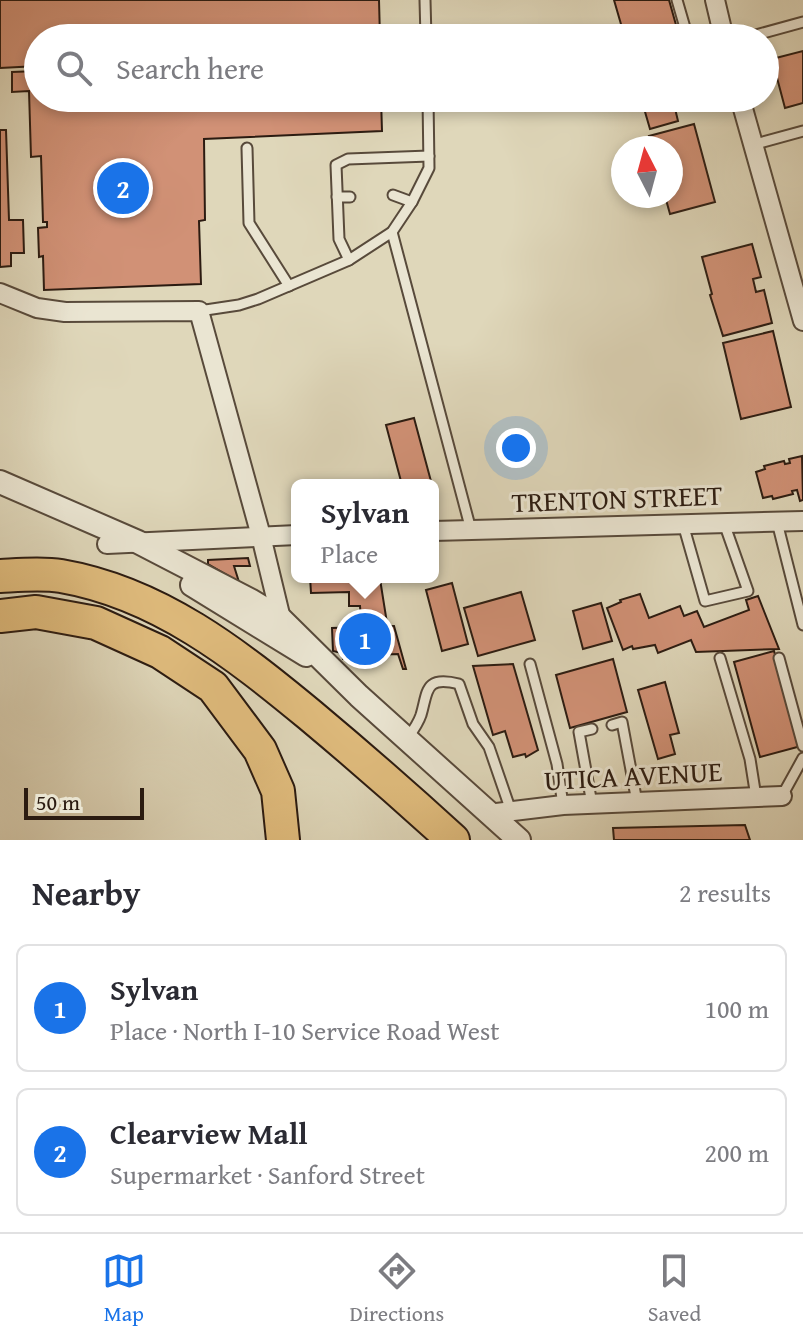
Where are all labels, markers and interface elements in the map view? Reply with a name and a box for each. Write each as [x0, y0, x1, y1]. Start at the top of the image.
search box [24, 24, 779, 112]
icon: search [52, 46, 96, 90]
text: Search here [116, 46, 264, 90]
north arrow [611, 136, 683, 208]
pin: 2 [97, 158, 149, 218]
your location [496, 428, 536, 468]
street label: TRENTON STREET [511, 474, 723, 522]
popup [291, 479, 439, 583]
text: Sylvan [321, 490, 409, 534]
text: Place [321, 534, 378, 573]
pin: 1 [339, 609, 391, 669]
street label: UTICA AVENUE [543, 750, 723, 800]
scale bar [24, 784, 144, 820]
text: 50 m [36, 786, 80, 818]
text: Nearby [32, 868, 141, 917]
text: 2 results [679, 873, 771, 912]
text: Sylvan [110, 967, 198, 1011]
text: 1 [53, 989, 67, 1028]
text: 100 m [704, 989, 769, 1028]
text: Place · North I-10 Service Road West [110, 1011, 499, 1050]
text: Clearview Mall [110, 1111, 308, 1155]
text: 2 [53, 1133, 67, 1172]
text: 200 m [704, 1133, 769, 1172]
text: Supermarket · Sanford Street [110, 1155, 425, 1194]
tab: Map [102, 1249, 146, 1329]
tab: Directions [350, 1249, 444, 1329]
tab: Saved [648, 1249, 701, 1329]

